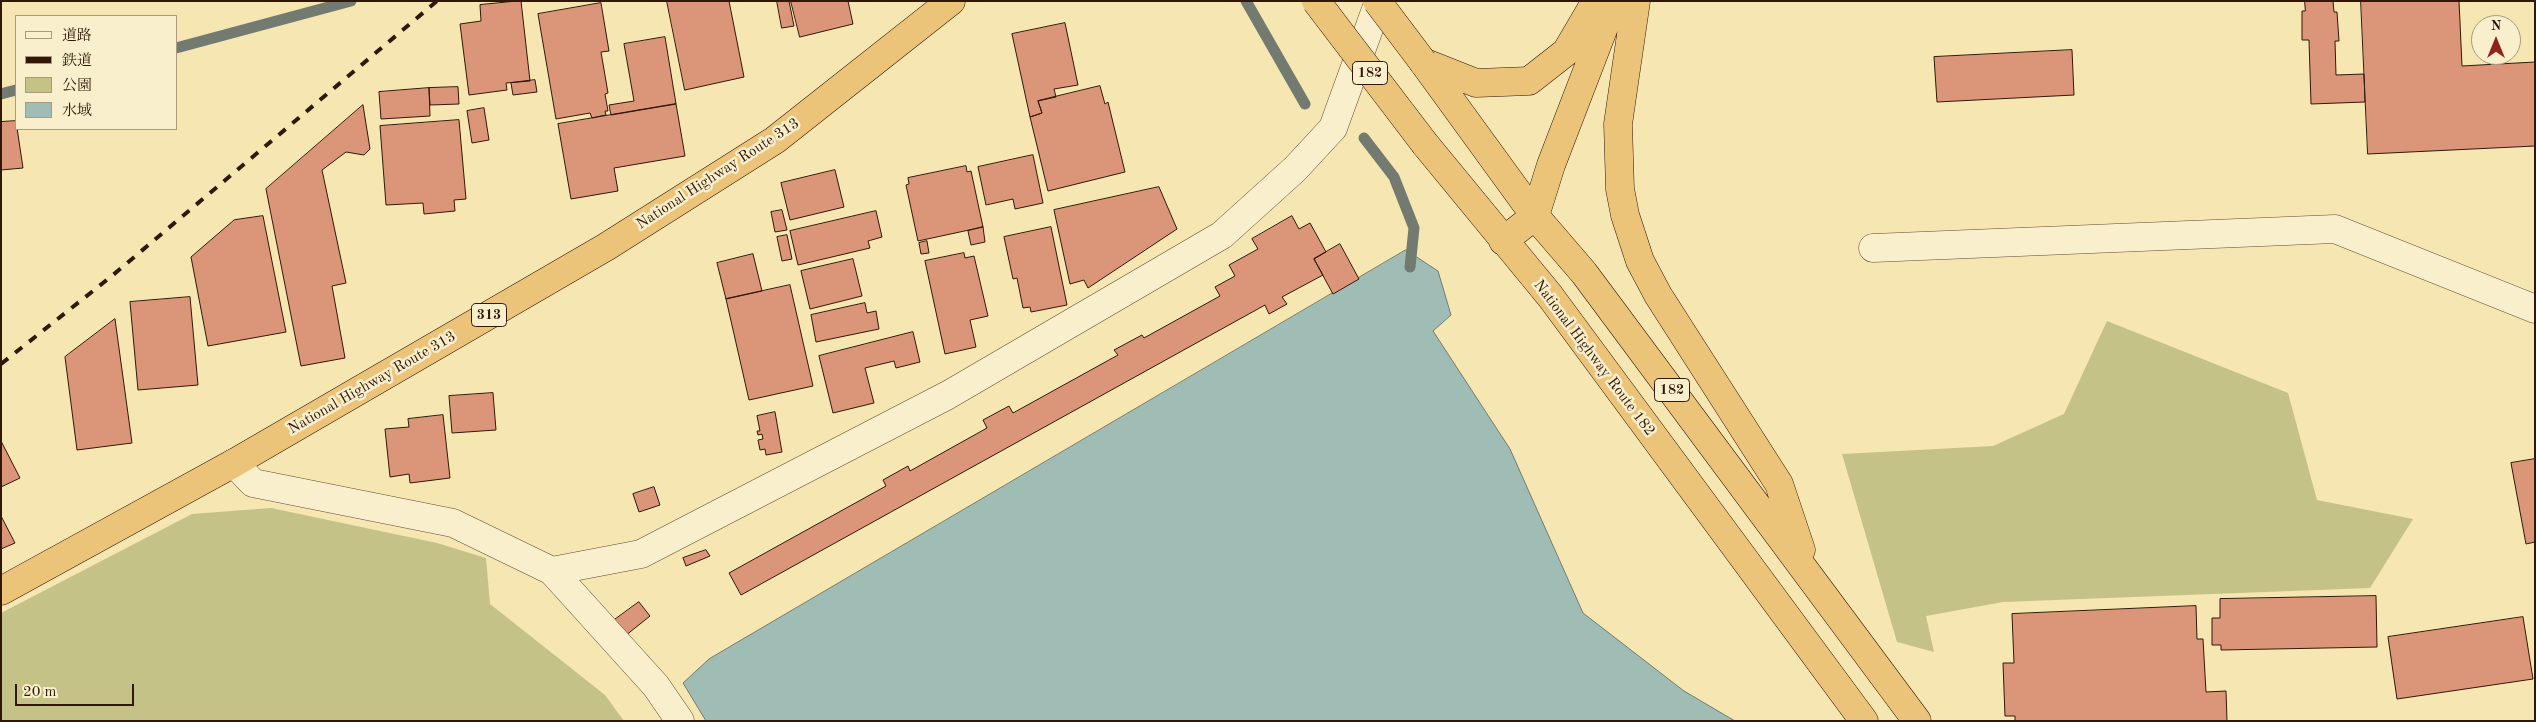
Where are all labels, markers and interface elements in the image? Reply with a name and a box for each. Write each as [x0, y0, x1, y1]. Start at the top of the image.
legend [15, 15, 178, 130]
north arrow [2471, 15, 2521, 65]
text: N [2491, 19, 2501, 33]
text: 道路 [62, 29, 92, 44]
text: 鉄道 [62, 54, 92, 69]
road number: 182 [1352, 62, 1388, 84]
text: 公園 [62, 79, 92, 94]
text: 水域 [62, 104, 92, 119]
street label: National Highway Route 313 [633, 115, 803, 233]
street label: National Highway Route 182 [1529, 276, 1659, 440]
road number: 313 [472, 304, 506, 326]
street label: National Highway Route 313 [285, 328, 459, 438]
road number: 182 [1654, 378, 1690, 402]
scale bar [18, 674, 136, 706]
text: 20 m [23, 685, 57, 700]

